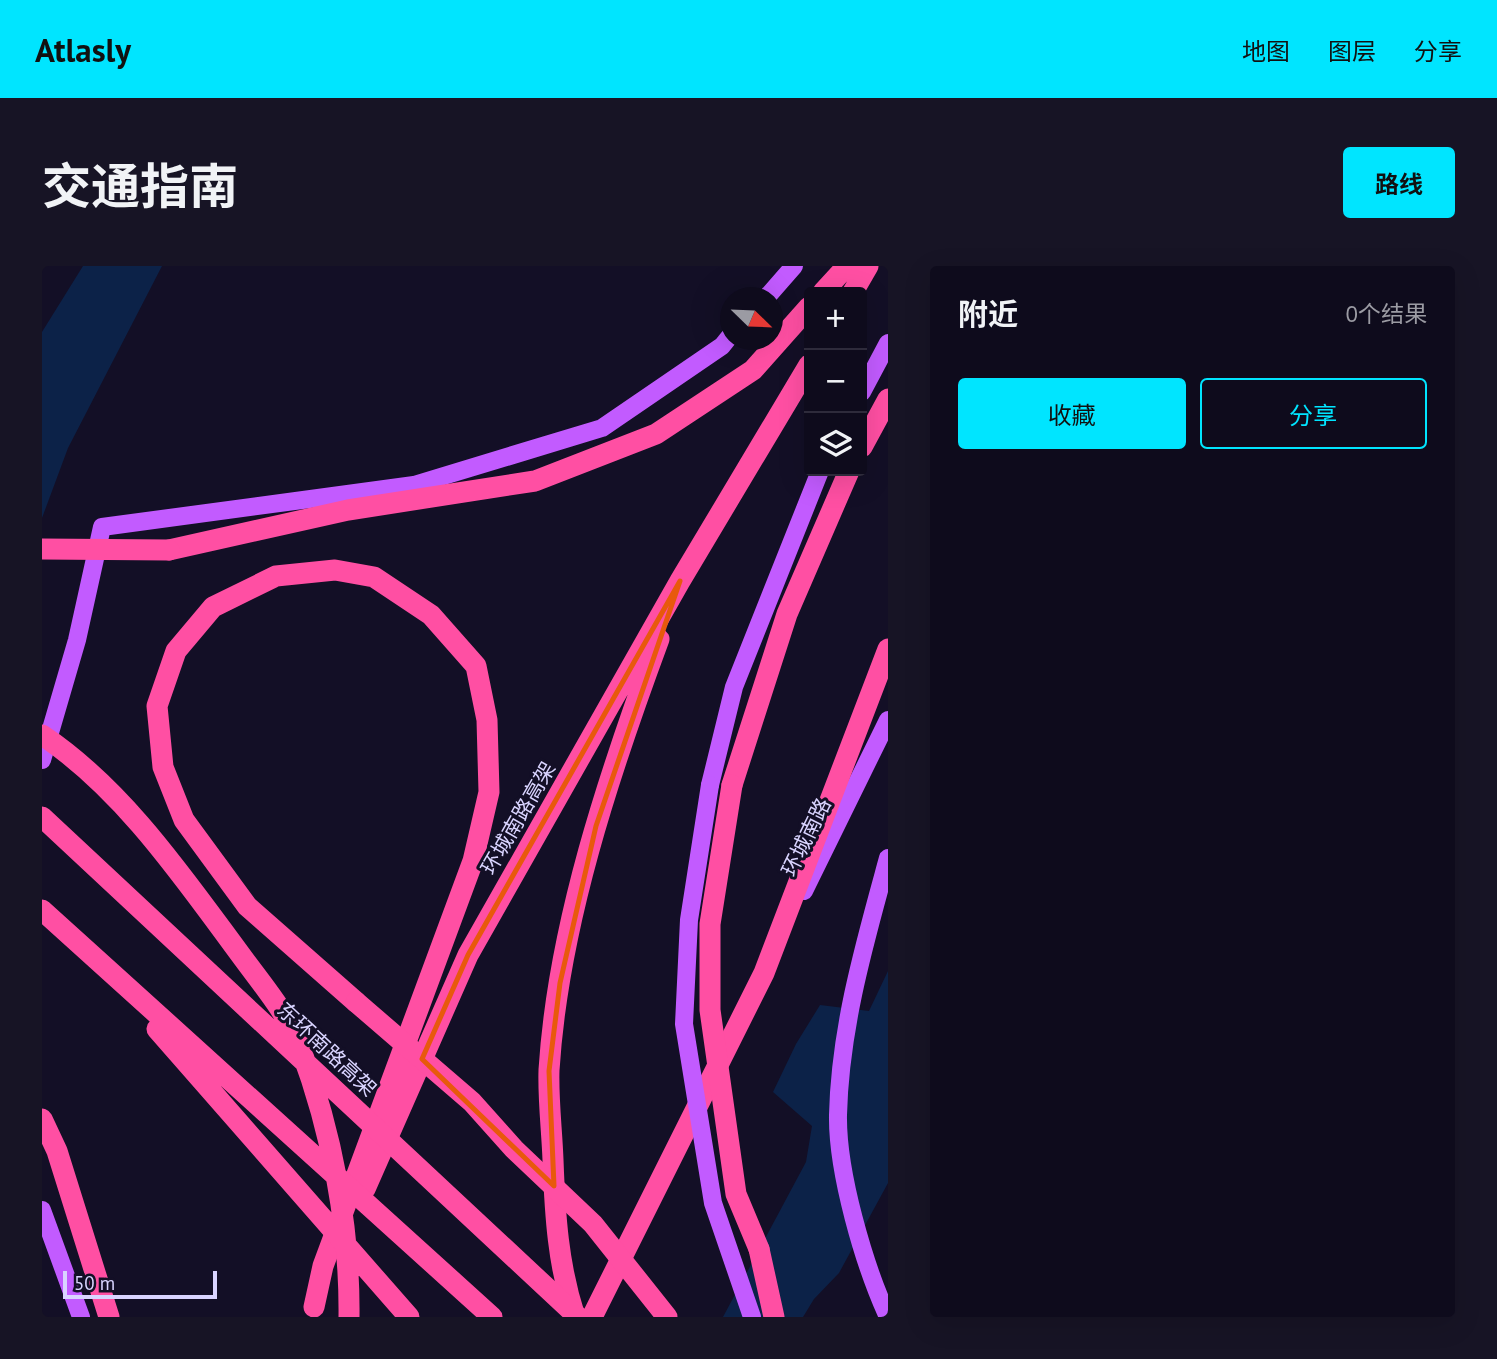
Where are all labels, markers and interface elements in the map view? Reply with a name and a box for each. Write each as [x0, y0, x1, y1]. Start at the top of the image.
text: Atlasly [35, 28, 131, 71]
text: 地图 [1242, 36, 1290, 67]
text: 图层 [1328, 36, 1376, 67]
text: 分享 [1414, 36, 1462, 67]
button: 路线 [1343, 147, 1455, 218]
text: 交通指南 [42, 154, 238, 218]
north arrow [720, 287, 783, 350]
map controls [804, 287, 867, 476]
button: + [804, 287, 867, 350]
text: 附近 [958, 294, 1018, 333]
text: 0个结果 [1345, 299, 1427, 328]
button: − [804, 350, 867, 413]
button: 收藏 [958, 378, 1186, 449]
button: 分享 [1200, 378, 1427, 449]
button: layers [804, 413, 867, 476]
street label: 环城南路高架 [475, 757, 561, 879]
street label: 环城南路 [775, 793, 837, 881]
street label: 东环南路高架 [272, 996, 382, 1102]
scale bar [63, 1268, 217, 1300]
text: 50 m [74, 1271, 115, 1295]

